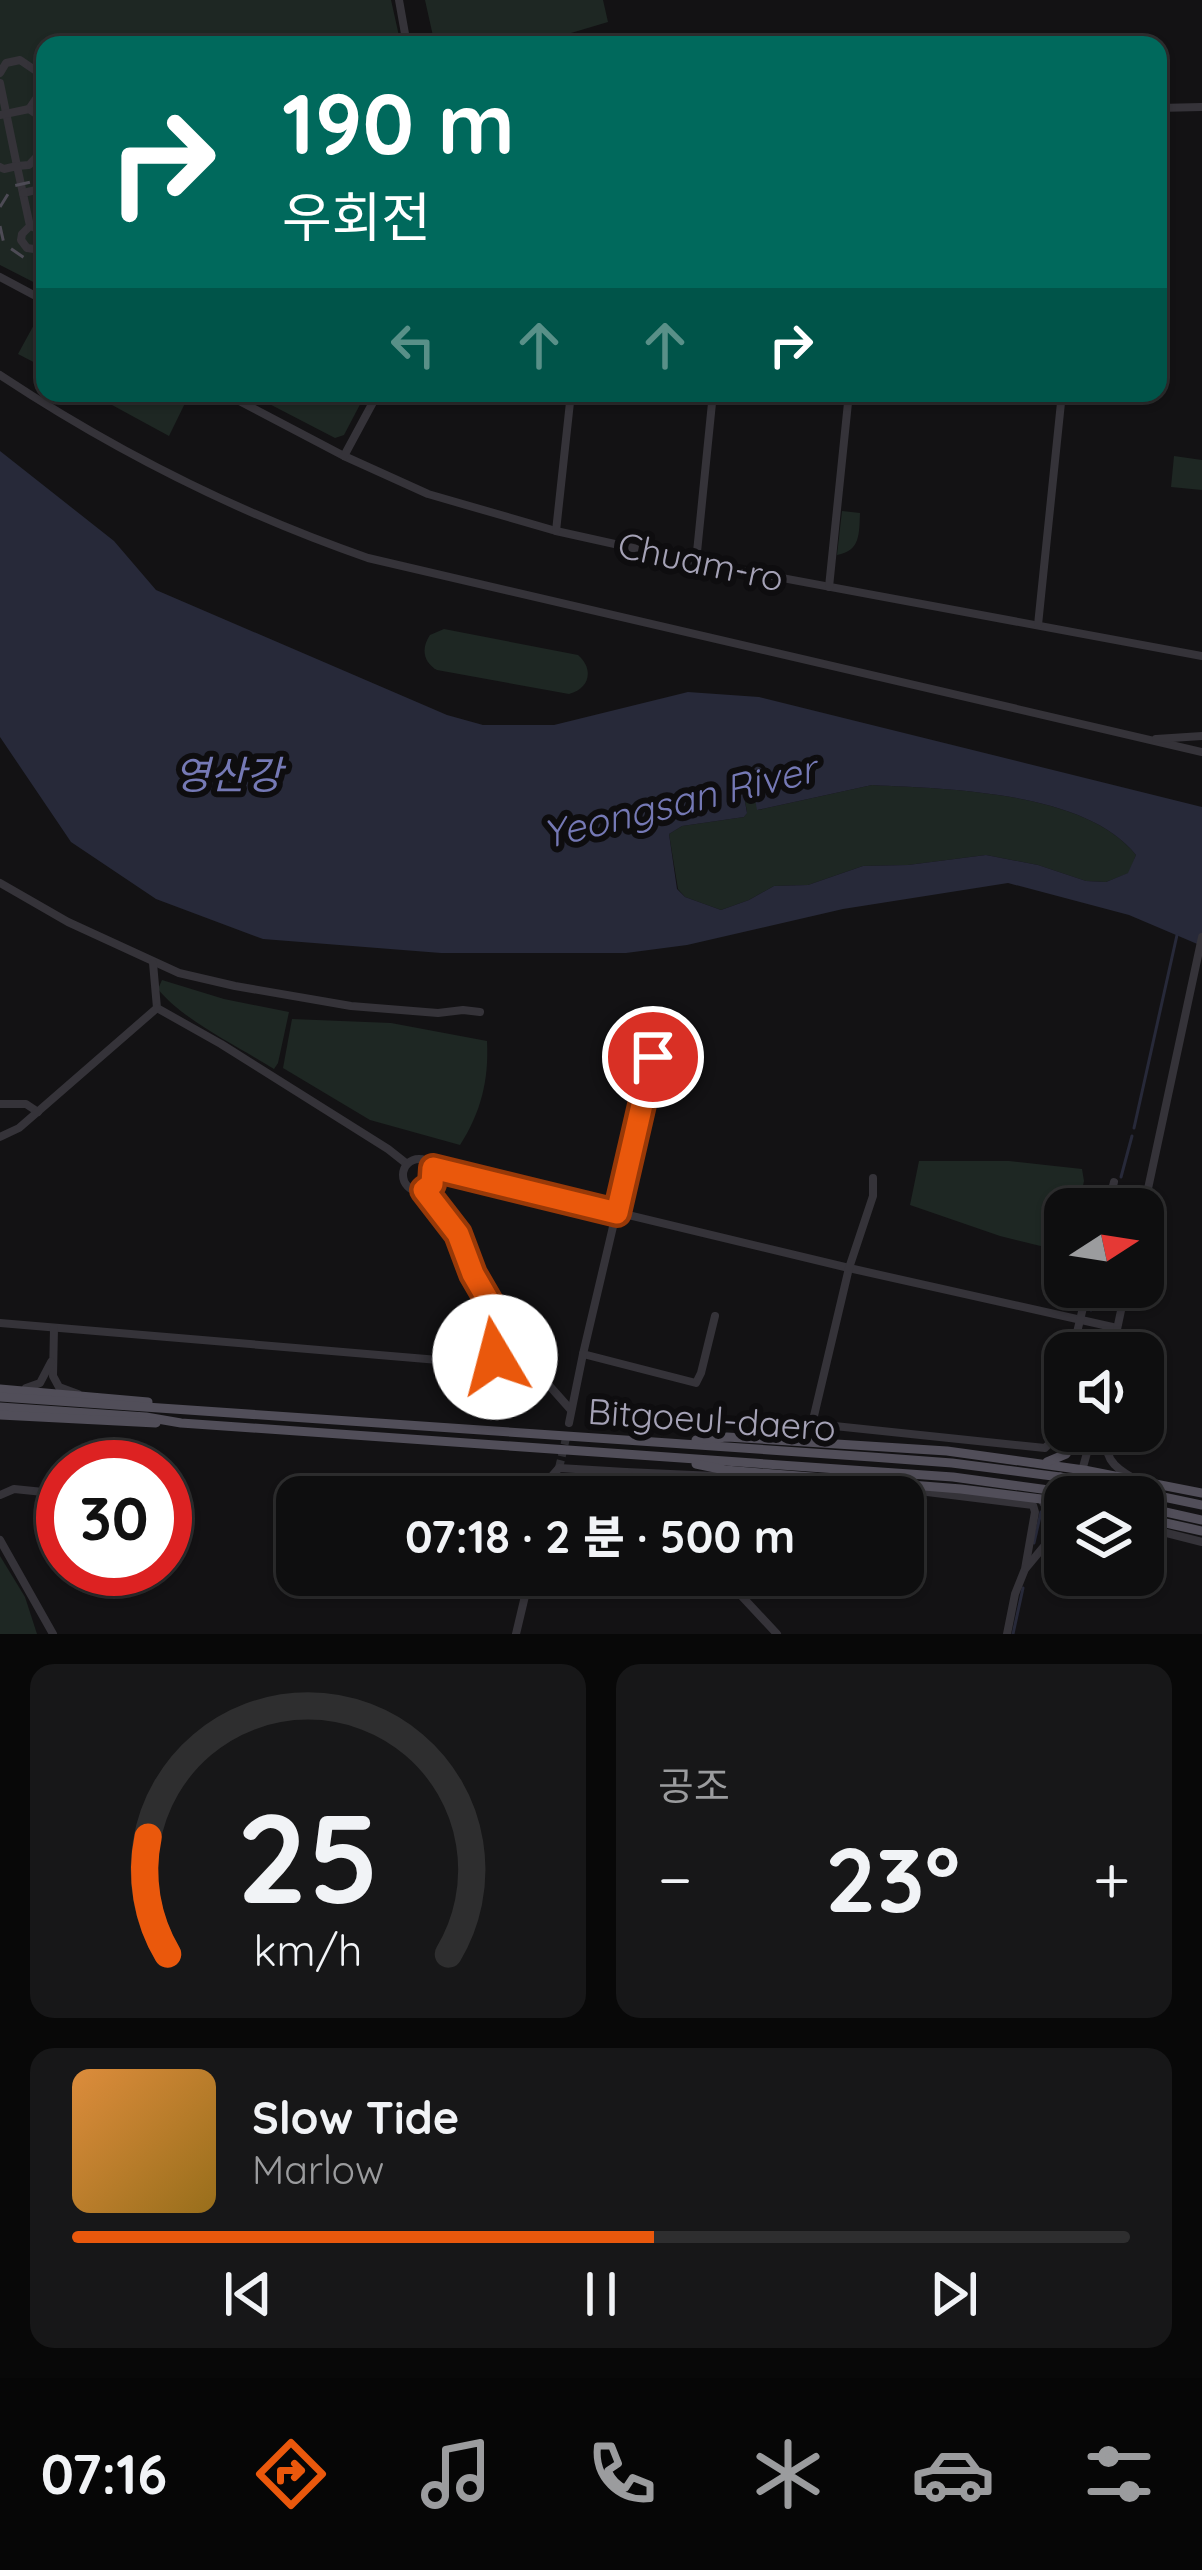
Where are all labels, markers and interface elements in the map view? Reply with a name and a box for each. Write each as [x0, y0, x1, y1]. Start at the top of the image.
text: 190 m [282, 70, 515, 175]
icon: right [84, 84, 240, 240]
text: 우회전 [282, 183, 431, 251]
icon: left [380, 312, 446, 378]
icon: ahead [506, 312, 572, 378]
icon: ahead [632, 312, 698, 378]
icon: right [758, 312, 824, 378]
street label: Chuam-ro [614, 522, 788, 600]
water label: Yeongsan River [537, 742, 825, 859]
water label: 영산강 [174, 750, 287, 799]
pin [602, 1006, 704, 1108]
icon: arrive [620, 1024, 686, 1090]
north arrow [1044, 1188, 1164, 1308]
map controls [1044, 1188, 1164, 1596]
position arrow [432, 1294, 558, 1420]
button: sound [1044, 1332, 1164, 1452]
street label: Bitgoeul-daero [586, 1388, 838, 1450]
speed limit sign: 30 [36, 1440, 192, 1596]
button: layers [1044, 1476, 1164, 1596]
text: 07:18 · 2 분 · 500 m [405, 1508, 795, 1564]
text: 공조 [658, 1761, 730, 1810]
text: 25 [237, 1778, 379, 1934]
text: 23° [825, 1822, 960, 1935]
text: − [658, 1837, 692, 1920]
text: + [1093, 1837, 1130, 1920]
text: km/h [254, 1923, 362, 1977]
text: Slow Tide [252, 2089, 459, 2145]
text: Marlow [252, 2145, 384, 2194]
icon: previous [215, 2261, 281, 2327]
icon: pause [568, 2261, 634, 2327]
icon: next [921, 2261, 987, 2327]
icon: directions [249, 2432, 333, 2516]
icon: music [414, 2432, 498, 2516]
icon: phone [580, 2432, 664, 2516]
icon: climate [746, 2432, 830, 2516]
icon: car [911, 2432, 995, 2516]
icon: filters [1077, 2432, 1161, 2516]
text: 07:16 [41, 2440, 167, 2508]

